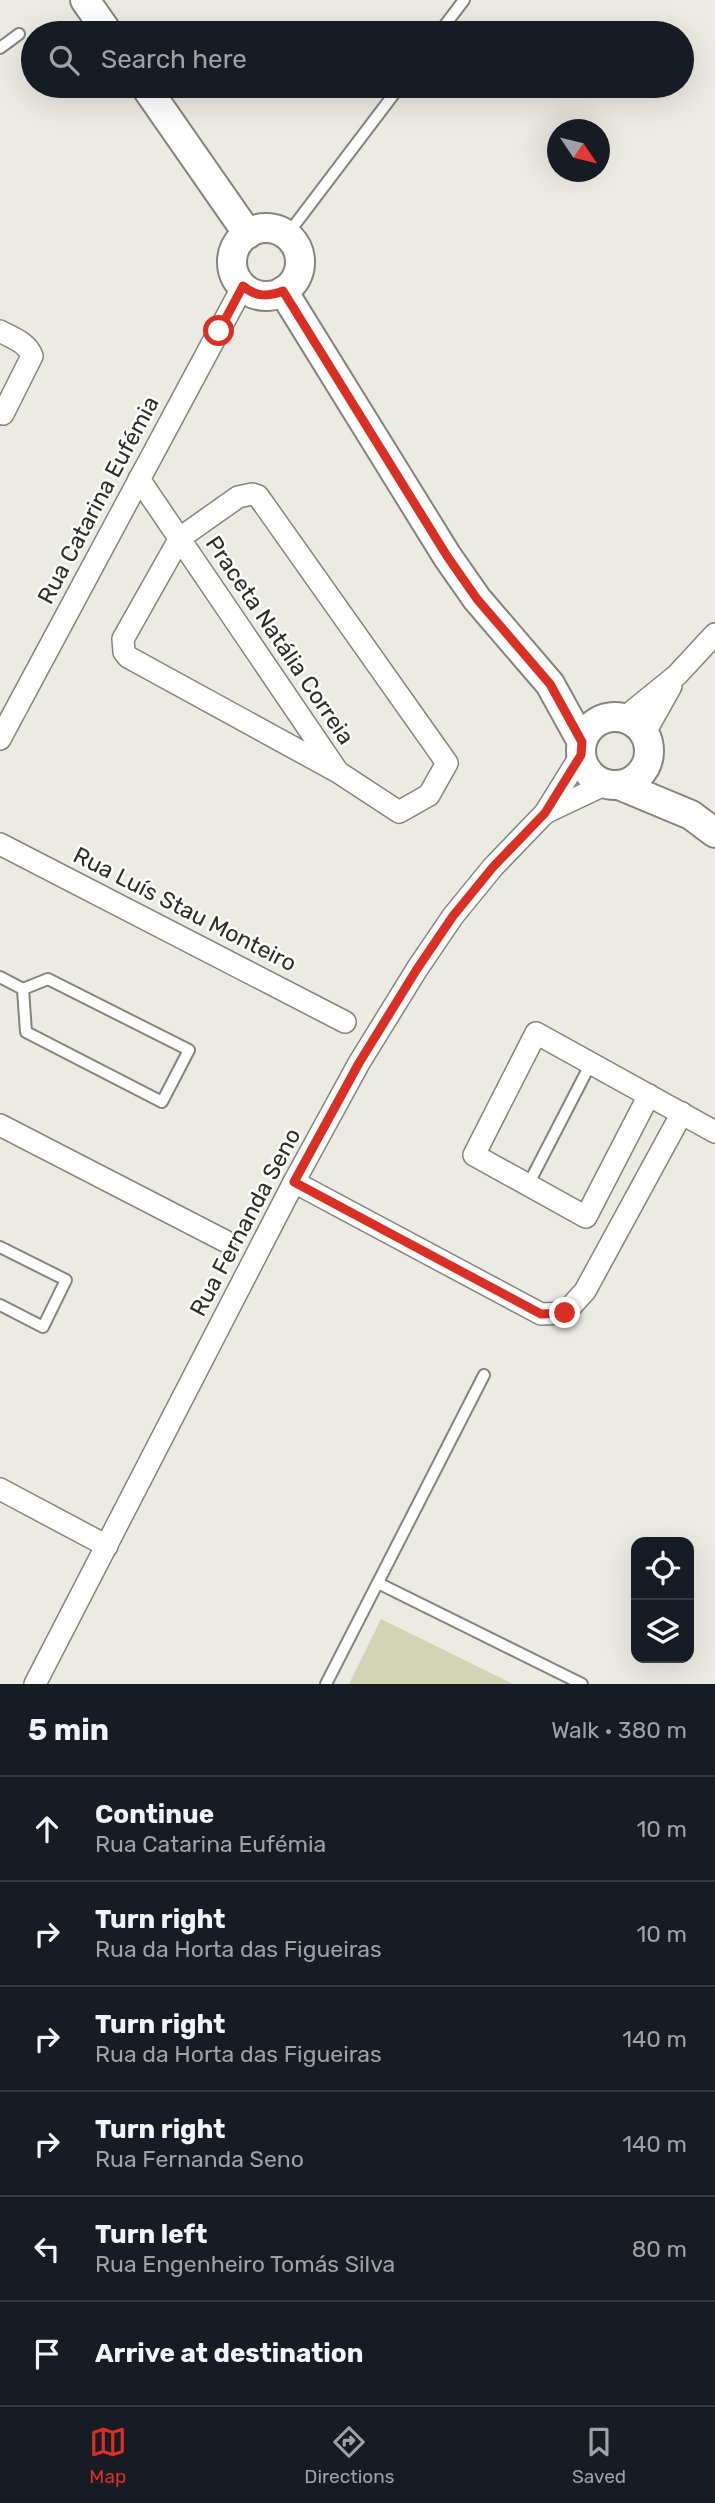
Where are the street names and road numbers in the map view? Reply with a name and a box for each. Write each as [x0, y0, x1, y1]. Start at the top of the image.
street label: Rua Catarina Eufémia [31, 391, 165, 609]
street label: Praceta Natália Correia [200, 530, 360, 750]
street label: Rua Luís Stau Monteiro [69, 841, 301, 977]
street label: Rua Fernanda Seno [184, 1123, 306, 1321]

